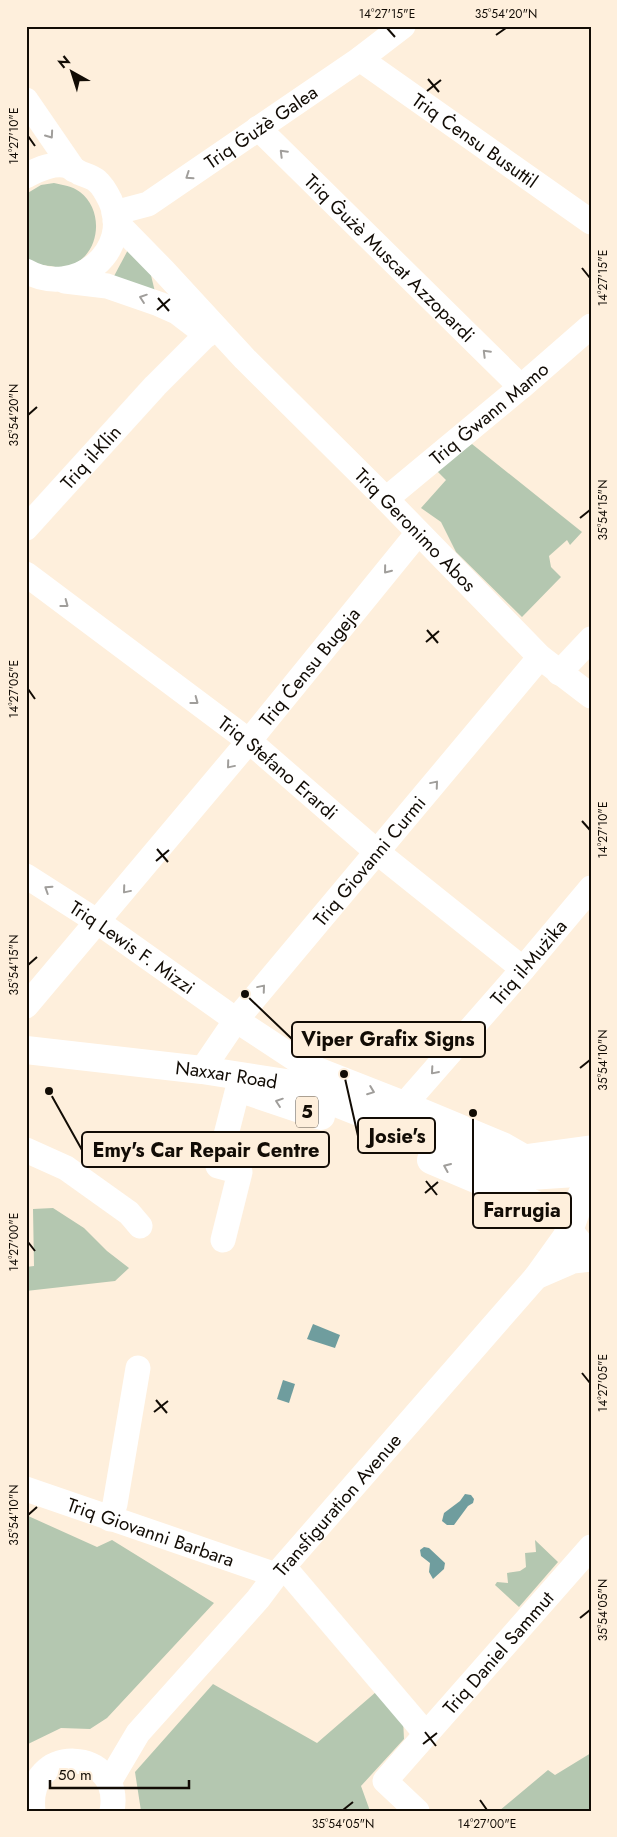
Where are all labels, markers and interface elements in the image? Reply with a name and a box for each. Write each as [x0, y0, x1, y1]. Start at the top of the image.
text: 14°27'15"E [359, 5, 415, 23]
text: 35°54'20"N [475, 5, 537, 23]
north arrow [48, 48, 98, 98]
text: N [53, 51, 74, 73]
street label: Triq Ġużè Galea [199, 79, 323, 175]
street label: Triq Ċensu Busuttil [407, 87, 543, 194]
text: 14°27'10"E [5, 107, 23, 165]
one-way arrow [44, 129, 53, 139]
one-way arrow [280, 150, 289, 159]
street label: Triq Ġużè Muscat Azzopardi [298, 168, 481, 348]
one-way arrow [185, 170, 195, 179]
text: 14°27'15"E [594, 250, 612, 306]
one-way arrow [140, 294, 148, 304]
one-way arrow [483, 350, 492, 359]
street label: Triq Ġwann Mamo [424, 356, 555, 471]
text: 35°54'20"N [5, 384, 23, 446]
street label: Triq il-Klin [54, 419, 127, 496]
street label: Triq Geronimo Abos [348, 462, 482, 598]
text: 35°54'15"N [594, 480, 612, 540]
one-way arrow [384, 565, 393, 574]
one-way arrow [59, 598, 68, 606]
street label: Triq Ċensu Bugeja [253, 602, 366, 732]
text: 14°27'05"E [5, 660, 23, 718]
one-way arrow [189, 695, 199, 704]
street label: Triq Stefano Erardi [212, 709, 344, 826]
one-way arrow [226, 759, 235, 768]
one-way arrow [429, 780, 438, 789]
street label: Triq Giovanni Curmi [307, 790, 432, 932]
text: 14°27'10"E [594, 801, 612, 859]
one-way arrow [122, 884, 131, 893]
one-way arrow [44, 886, 53, 896]
street label: Triq Lewis F. Mizzi [64, 894, 200, 1001]
street label: Triq il-Mużika [484, 914, 573, 1011]
text: 35°54'15"N [5, 935, 23, 995]
one-way arrow [257, 985, 266, 994]
callout: Viper Grafix Signs [292, 1022, 485, 1057]
text: Viper Grafix Signs [300, 1025, 475, 1054]
text: 35°54'10"N [594, 1029, 612, 1091]
street label: Naxxar Road [174, 1054, 279, 1095]
one-way arrow [430, 1065, 439, 1074]
one-way arrow [366, 1084, 375, 1095]
road number: 5 [296, 1096, 318, 1128]
one-way arrow [275, 1098, 284, 1108]
callout: Josie's [358, 1118, 435, 1153]
text: Josie's [364, 1122, 426, 1151]
callout: Emy's Car Repair Centre [82, 1132, 329, 1167]
text: Emy's Car Repair Centre [92, 1136, 320, 1165]
one-way arrow [443, 1163, 452, 1173]
callout: Farrugia [473, 1193, 571, 1228]
text: Farrugia [483, 1196, 561, 1225]
text: 14°27'00"E [5, 1213, 23, 1271]
text: 14°27'05"E [594, 1354, 612, 1412]
street label: Transfiguration Avenue [268, 1427, 408, 1583]
text: 35°54'10"N [5, 1484, 23, 1546]
street label: Triq Giovanni Barbara [63, 1491, 238, 1574]
text: 35°54'05"N [594, 1579, 612, 1641]
street label: Triq Daniel Sammut [437, 1585, 560, 1720]
scale bar [50, 1757, 189, 1789]
text: 50 m [58, 1764, 92, 1786]
text: 35°54'05"N [312, 1815, 374, 1833]
text: 14°27'00"E [458, 1815, 516, 1833]

